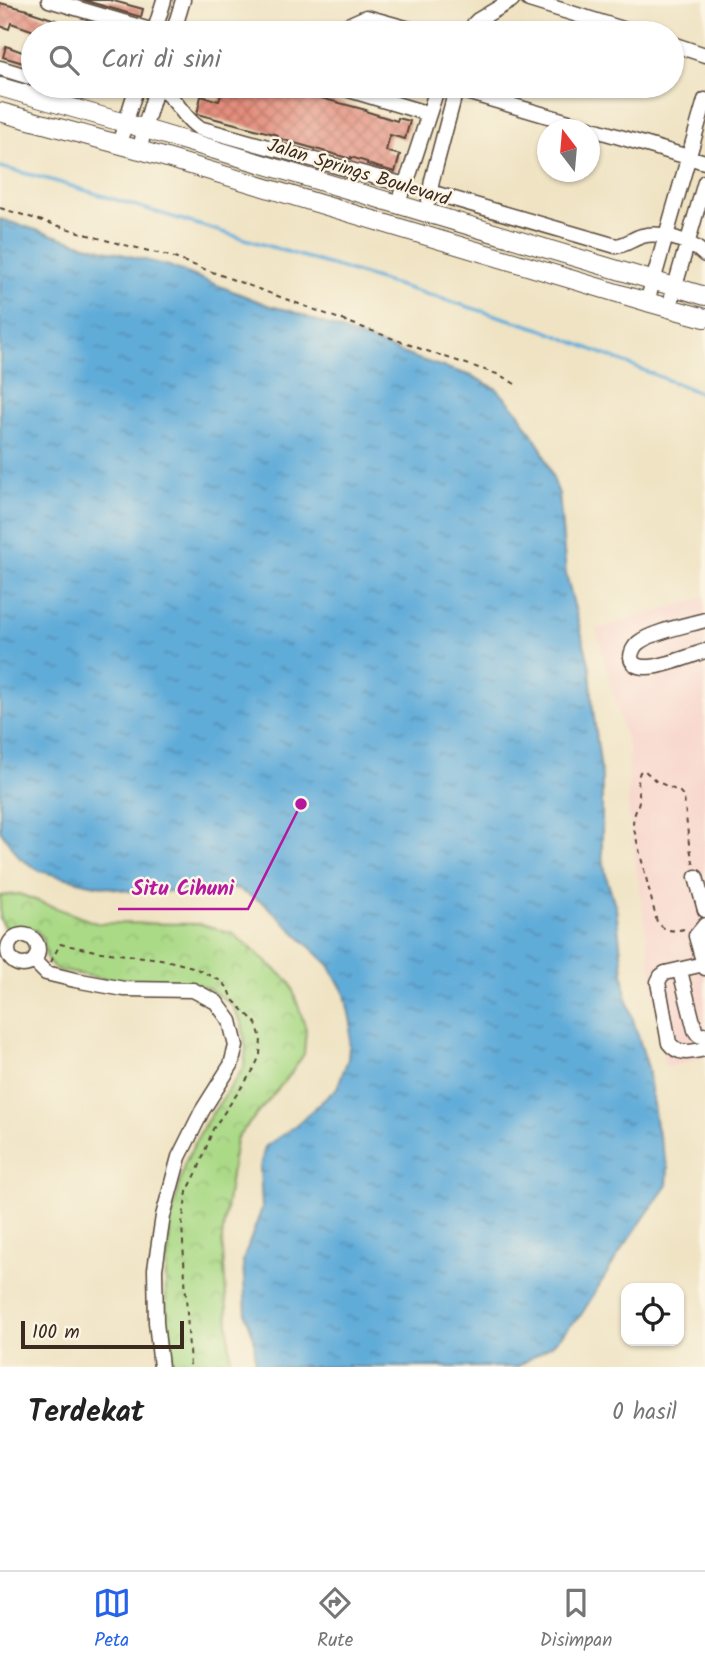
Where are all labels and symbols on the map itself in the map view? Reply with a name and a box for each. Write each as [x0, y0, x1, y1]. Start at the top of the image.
north arrow [537, 119, 600, 182]
street label: Jalan Springs Boulevard [263, 131, 454, 215]
callout: Situ Cihuni [118, 867, 248, 909]
text: Situ Cihuni [132, 873, 235, 906]
scale bar [21, 1318, 184, 1350]

